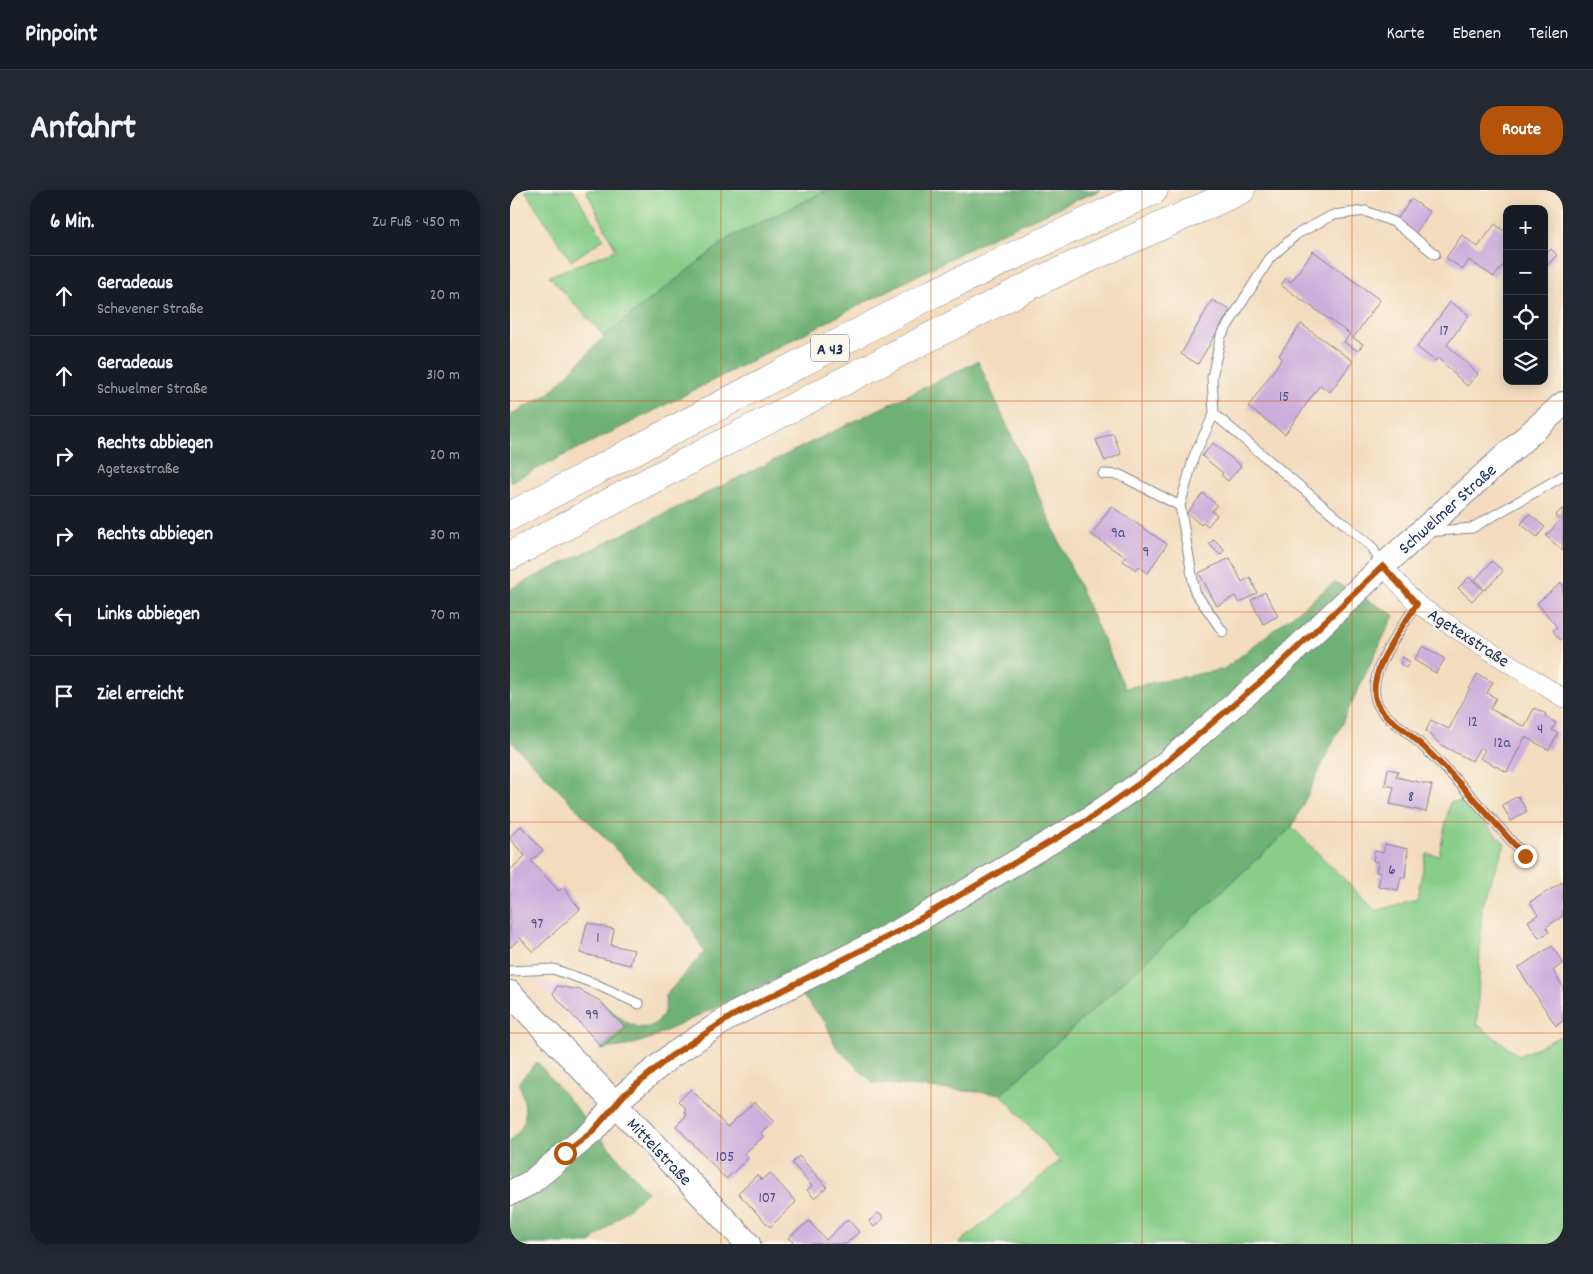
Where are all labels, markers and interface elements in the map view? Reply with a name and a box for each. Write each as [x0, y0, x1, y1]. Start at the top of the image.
text: Pinpoint [25, 18, 97, 52]
text: Karte [1387, 22, 1425, 47]
text: Ebenen [1453, 22, 1501, 47]
text: Teilen [1529, 22, 1568, 47]
text: Anfahrt [30, 105, 136, 155]
button: Route [1480, 106, 1563, 155]
map controls [1503, 205, 1548, 385]
button: + [1503, 205, 1548, 250]
text: 6 Min. [50, 208, 94, 238]
text: Zu Fuß · 450 m [372, 211, 460, 234]
button: − [1503, 250, 1548, 295]
text: Geradeaus [97, 271, 173, 298]
icon: ahead [50, 282, 78, 310]
text: 20 m [430, 284, 460, 307]
button: locate [1503, 295, 1548, 340]
text: Schevener Straße [97, 298, 204, 321]
house number: 17 [1439, 321, 1449, 343]
road number: A 43 [811, 334, 849, 362]
button: layers [1503, 340, 1548, 385]
text: Geradeaus [97, 351, 173, 378]
icon: ahead [50, 362, 78, 390]
text: 310 m [426, 364, 460, 387]
text: Schwelmer Straße [97, 378, 208, 401]
house number: 15 [1279, 387, 1289, 409]
text: Rechts abbiegen [97, 431, 213, 458]
icon: right [50, 442, 78, 470]
text: 20 m [430, 444, 460, 467]
text: Agetexstraße [97, 458, 179, 481]
street label: Schwelmer Straße [1394, 459, 1503, 561]
icon: right [50, 522, 78, 550]
text: Rechts abbiegen [97, 522, 213, 549]
house number: 9a [1111, 523, 1126, 545]
text: 30 m [430, 524, 460, 547]
house number: 9 [1143, 542, 1149, 564]
icon: left [50, 602, 78, 630]
text: Links abbiegen [97, 602, 200, 629]
street label: Agetexstraße [1422, 603, 1513, 675]
text: 70 m [430, 604, 460, 627]
icon: arrive [50, 682, 78, 710]
text: Ziel erreicht [97, 682, 184, 709]
house number: 12 [1468, 712, 1478, 734]
house number: 4 [1537, 719, 1543, 741]
house number: 12a [1494, 733, 1511, 755]
house number: 8 [1408, 787, 1414, 809]
route end [1514, 845, 1537, 868]
house number: 6 [1388, 860, 1396, 882]
house number: 97 [531, 914, 544, 936]
house number: 1 [596, 928, 600, 950]
house number: 99 [585, 1005, 599, 1027]
street label: Mittelstraße [620, 1113, 697, 1192]
route start [554, 1142, 577, 1165]
house number: 105 [716, 1147, 734, 1169]
house number: 107 [758, 1188, 776, 1210]

